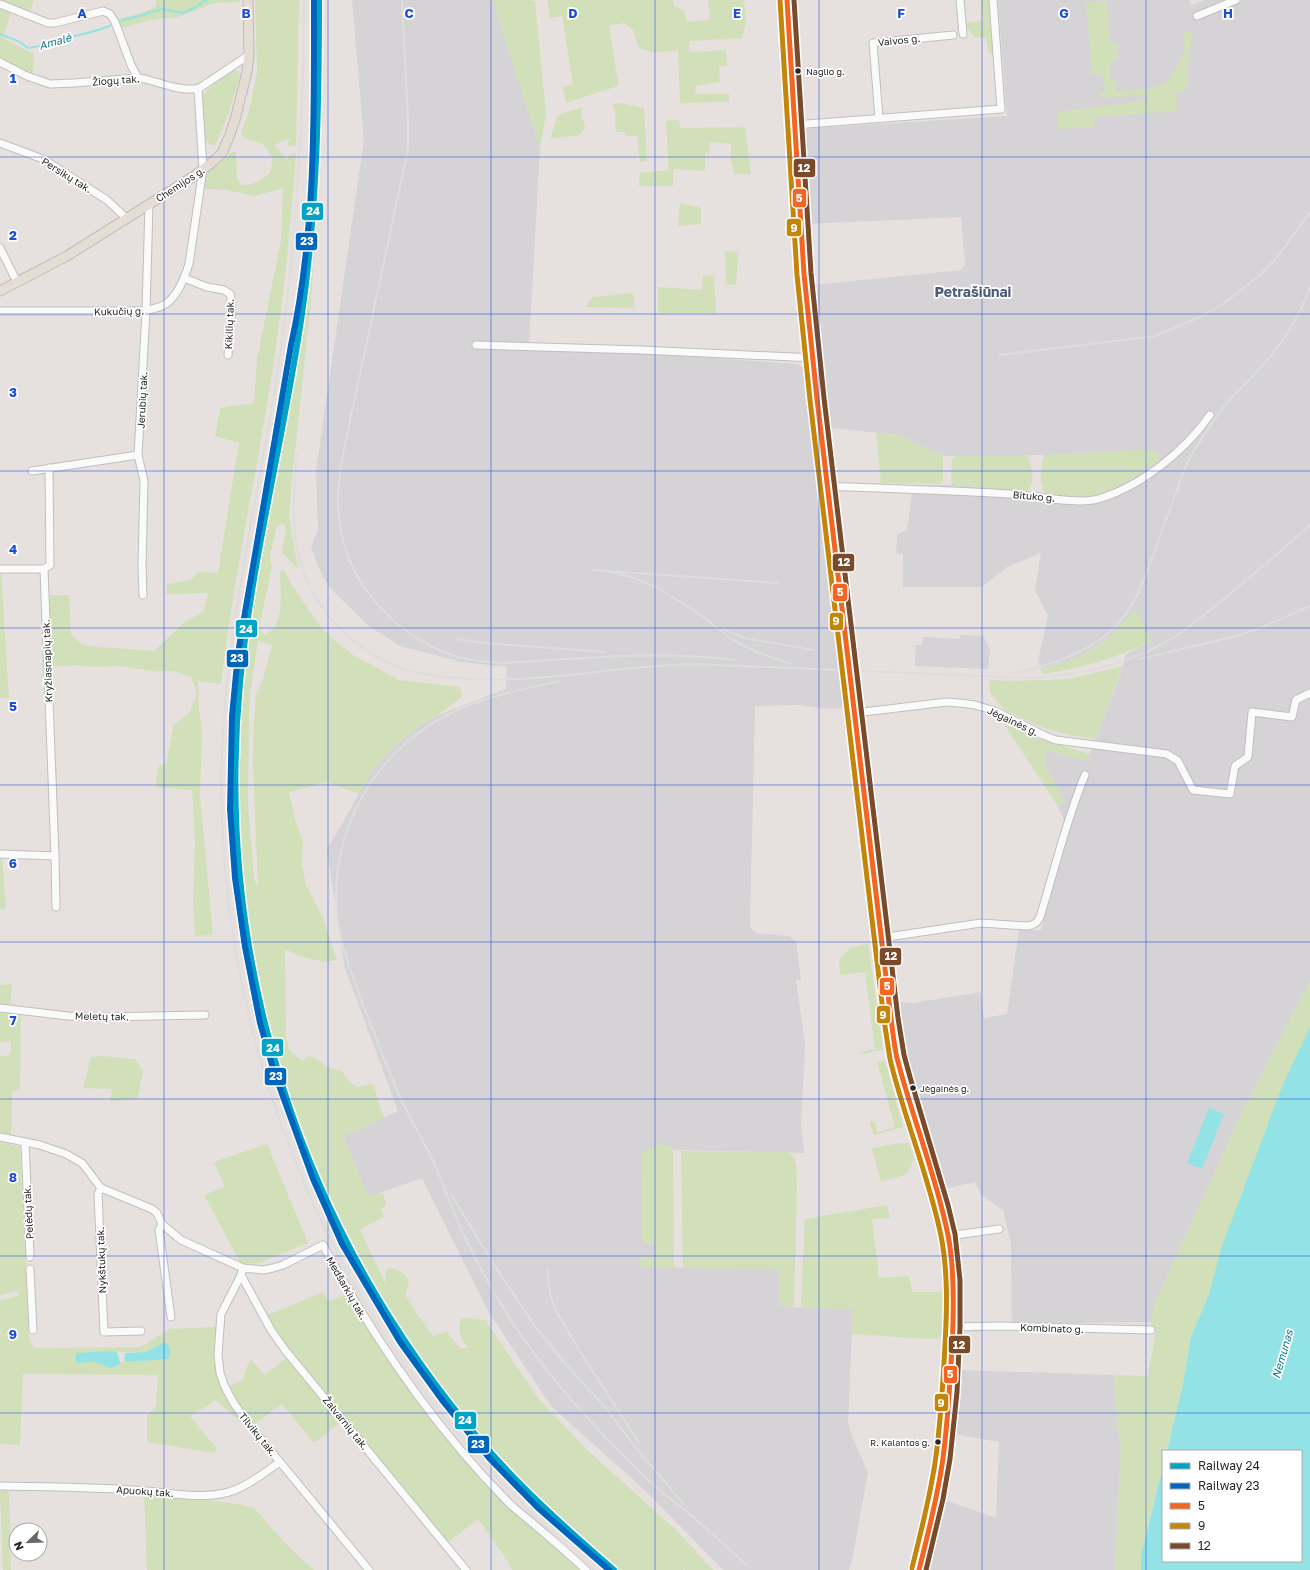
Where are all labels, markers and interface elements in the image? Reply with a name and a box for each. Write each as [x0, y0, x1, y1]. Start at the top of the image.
text: A [77, 5, 87, 21]
text: B [241, 5, 251, 21]
text: C [404, 5, 414, 21]
text: D [568, 5, 578, 21]
text: E [733, 5, 741, 21]
text: F [897, 5, 905, 21]
text: G [1059, 5, 1069, 21]
text: H [1223, 5, 1233, 21]
water label: Amalė [37, 30, 74, 52]
street label: Vaivos g. [877, 32, 921, 48]
marker: Naglio g. [793, 66, 803, 76]
place label: Naglio g. [806, 66, 845, 77]
text: 1 [10, 70, 17, 86]
street label: Žiogų tak. [92, 72, 140, 88]
street label: Persikų tak. [40, 155, 94, 195]
line badge: 12 [793, 158, 816, 178]
text: 12 [798, 161, 810, 174]
street label: Chemijos g. [153, 164, 207, 204]
line badge: 5 [792, 188, 807, 208]
text: 5 [796, 191, 803, 204]
line badge: 24 [301, 202, 324, 221]
text: 24 [306, 204, 320, 217]
line badge: 9 [786, 218, 802, 237]
text: 9 [791, 221, 798, 234]
text: 2 [9, 227, 17, 243]
line badge: 23 [295, 232, 318, 251]
text: 23 [300, 234, 314, 247]
district label: Petrašiūnai [935, 283, 1012, 300]
street label: Kikilių tak. [222, 298, 236, 350]
street label: Kukučių g. [94, 305, 144, 317]
street label: Jerubių tak. [135, 371, 149, 429]
text: 3 [9, 384, 17, 400]
street label: Bituko g. [1012, 488, 1056, 504]
text: 4 [9, 541, 17, 557]
line badge: 12 [832, 553, 855, 572]
text: 12 [838, 555, 850, 568]
line badge: 5 [832, 583, 848, 602]
text: 5 [837, 585, 844, 598]
line badge: 9 [829, 612, 844, 631]
text: 9 [833, 614, 840, 627]
street label: Kryžiasnapių tak. [40, 619, 54, 703]
line badge: 24 [235, 619, 258, 638]
text: 24 [239, 622, 253, 635]
line badge: 23 [226, 649, 249, 668]
text: 23 [230, 651, 244, 664]
text: 5 [9, 698, 17, 714]
street label: Jėgainės g. [986, 704, 1040, 738]
text: 6 [9, 855, 17, 871]
line badge: 12 [879, 947, 902, 966]
text: 12 [885, 949, 897, 962]
line badge: 5 [879, 977, 895, 996]
text: 5 [884, 979, 891, 992]
line badge: 9 [876, 1005, 891, 1024]
text: 9 [880, 1008, 887, 1021]
street label: Meletų tak. [75, 1010, 129, 1022]
text: 7 [9, 1012, 17, 1028]
line badge: 24 [261, 1038, 284, 1057]
text: 24 [266, 1041, 280, 1054]
line badge: 23 [264, 1067, 287, 1086]
text: 23 [269, 1069, 283, 1082]
marker: Jėgainės g. [908, 1083, 918, 1093]
place label: Jėgainės g. [920, 1083, 969, 1094]
text: 8 [9, 1169, 17, 1185]
street label: Pelėdų tak. [21, 1185, 35, 1239]
street label: Nykštukų tak. [94, 1226, 108, 1294]
street label: Medšarkių tak. [324, 1254, 370, 1322]
street label: Kombinato g. [1020, 1321, 1084, 1335]
text: 9 [9, 1326, 17, 1342]
water label: Nemunas [1269, 1327, 1295, 1380]
line badge: 12 [948, 1335, 971, 1354]
text: 12 [953, 1338, 965, 1351]
line badge: 5 [943, 1365, 958, 1384]
text: 5 [947, 1367, 954, 1380]
line badge: 9 [934, 1393, 949, 1412]
street label: Žalvarnių tak. [321, 1394, 371, 1452]
text: 9 [938, 1396, 945, 1409]
street label: Tilvikų tak. [237, 1410, 279, 1458]
line badge: 24 [454, 1411, 477, 1430]
text: 24 [458, 1413, 472, 1426]
line badge: 23 [467, 1435, 490, 1454]
text: 23 [471, 1437, 485, 1450]
place label: R. Kalantos g. [870, 1437, 930, 1448]
marker: R. Kalantos g. [933, 1437, 943, 1447]
legend [1162, 1450, 1302, 1562]
text: Railway 24 [1198, 1458, 1260, 1473]
text: Railway 23 [1198, 1478, 1259, 1493]
street label: Apuokų tak. [116, 1483, 174, 1499]
text: 5 [1198, 1498, 1205, 1513]
text: 9 [1198, 1518, 1205, 1533]
north arrow [8, 1522, 48, 1562]
text: 12 [1198, 1538, 1211, 1553]
text: N [11, 1540, 26, 1552]

